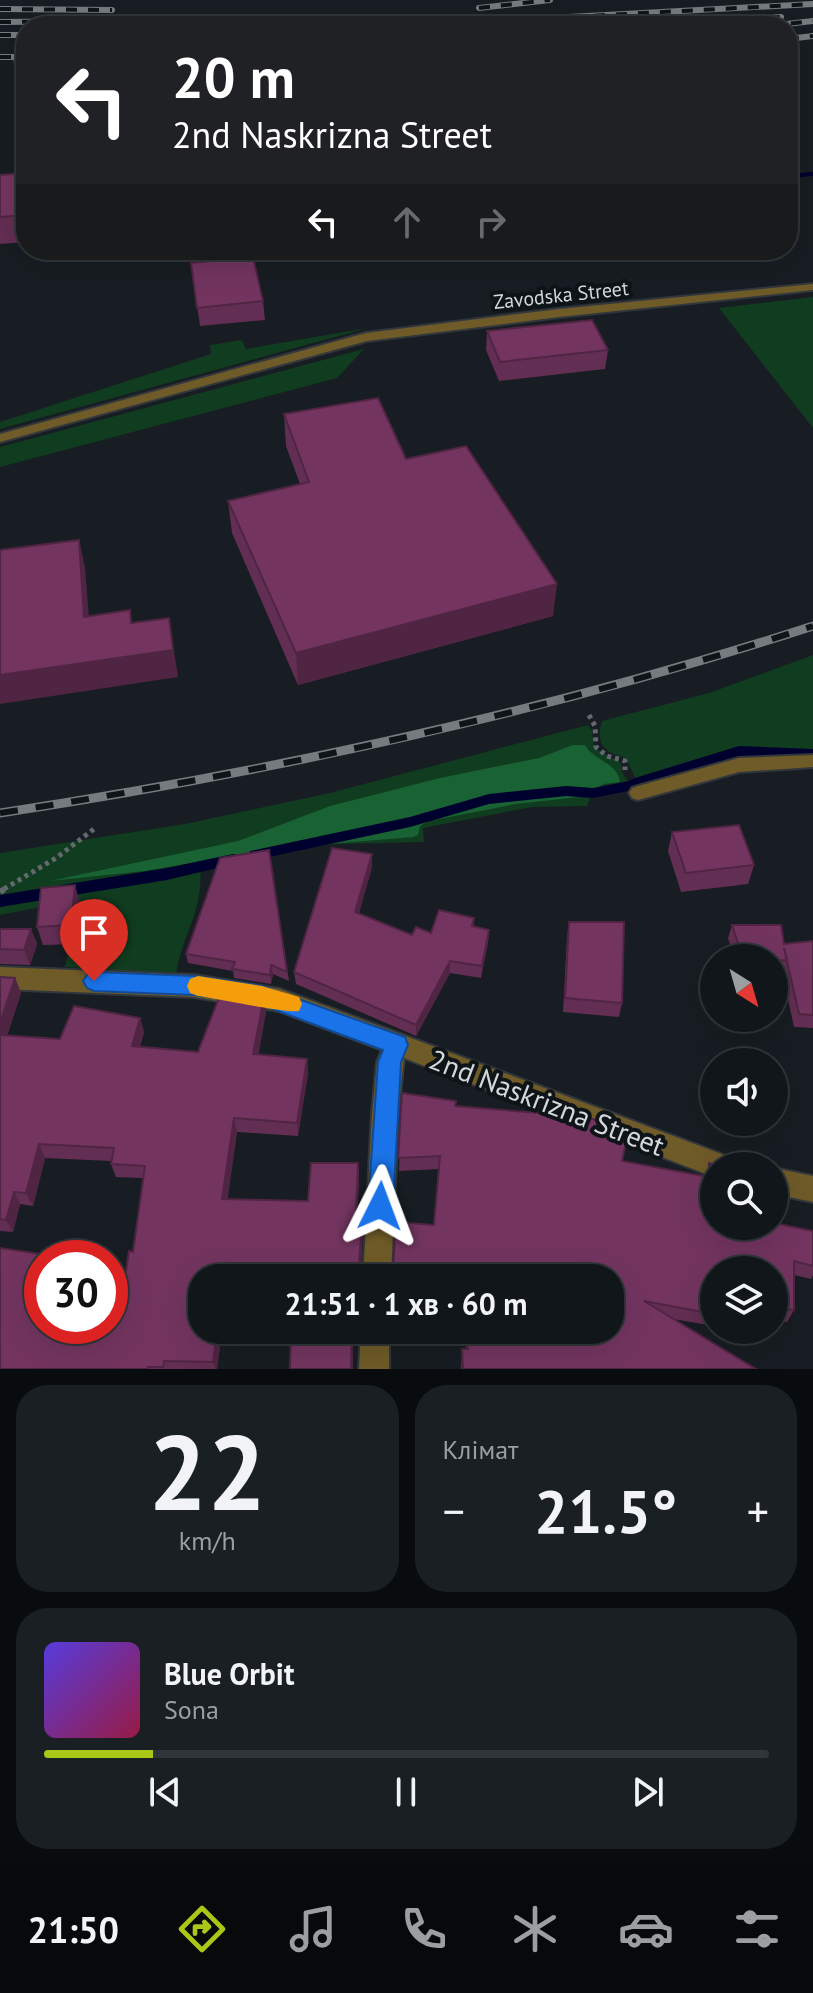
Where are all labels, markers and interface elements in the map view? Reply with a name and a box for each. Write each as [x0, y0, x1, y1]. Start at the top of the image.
text: 20 m [172, 41, 295, 113]
icon: left [40, 48, 144, 152]
text: 2nd Naskrizna Street [172, 111, 492, 158]
icon: left [301, 200, 345, 244]
icon: ahead [385, 200, 429, 244]
icon: right [469, 200, 513, 244]
street label: Zavodska Street [492, 275, 630, 315]
pin [60, 899, 128, 981]
icon: arrive [72, 911, 116, 955]
north arrow [700, 944, 788, 1032]
map controls [700, 944, 788, 1344]
street label: 2nd Naskrizna Street [424, 1040, 670, 1164]
button: sound [700, 1048, 788, 1136]
button: search [700, 1152, 788, 1240]
position arrow [338, 1164, 422, 1248]
speed limit sign: 30 [24, 1240, 128, 1344]
button: layers [700, 1256, 788, 1344]
text: 21:51 · 1 хв · 60 m [285, 1284, 527, 1323]
text: 22 [148, 1404, 266, 1539]
text: Клімат [443, 1433, 518, 1466]
text: 21.5° [534, 1472, 677, 1550]
text: − [443, 1482, 465, 1539]
text: + [747, 1482, 769, 1539]
text: km/h [179, 1524, 236, 1557]
text: Blue Orbit [164, 1654, 294, 1693]
text: Sona [164, 1693, 219, 1726]
icon: previous [143, 1770, 187, 1814]
icon: pause [384, 1770, 428, 1814]
icon: next [626, 1770, 670, 1814]
icon: directions [174, 1901, 230, 1957]
icon: music [285, 1901, 341, 1957]
icon: phone [396, 1901, 452, 1957]
icon: climate [507, 1901, 563, 1957]
icon: car [618, 1901, 674, 1957]
icon: filters [729, 1901, 785, 1957]
text: 21:50 [28, 1906, 119, 1953]

